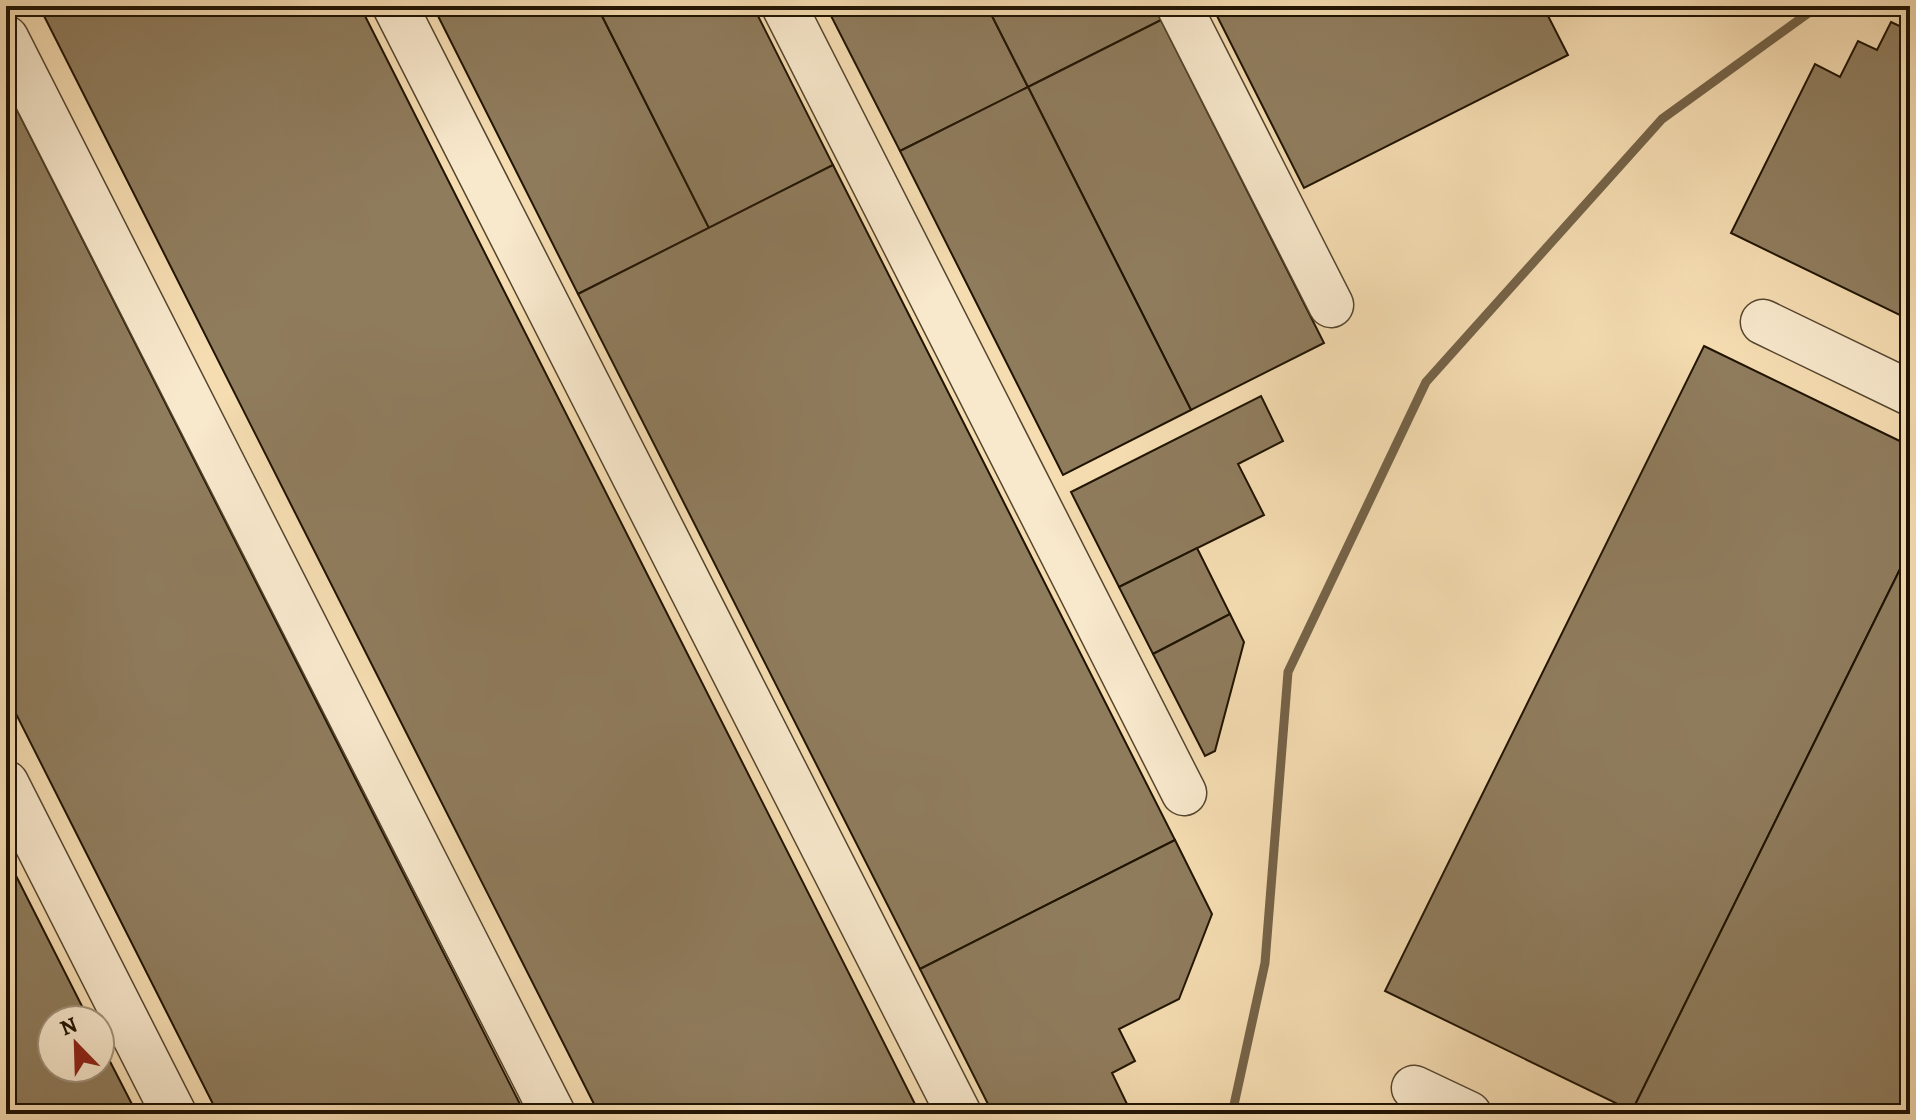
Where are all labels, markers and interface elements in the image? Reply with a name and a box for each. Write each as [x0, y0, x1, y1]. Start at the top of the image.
north arrow [36, 1004, 116, 1084]
text: N [55, 1010, 82, 1043]

